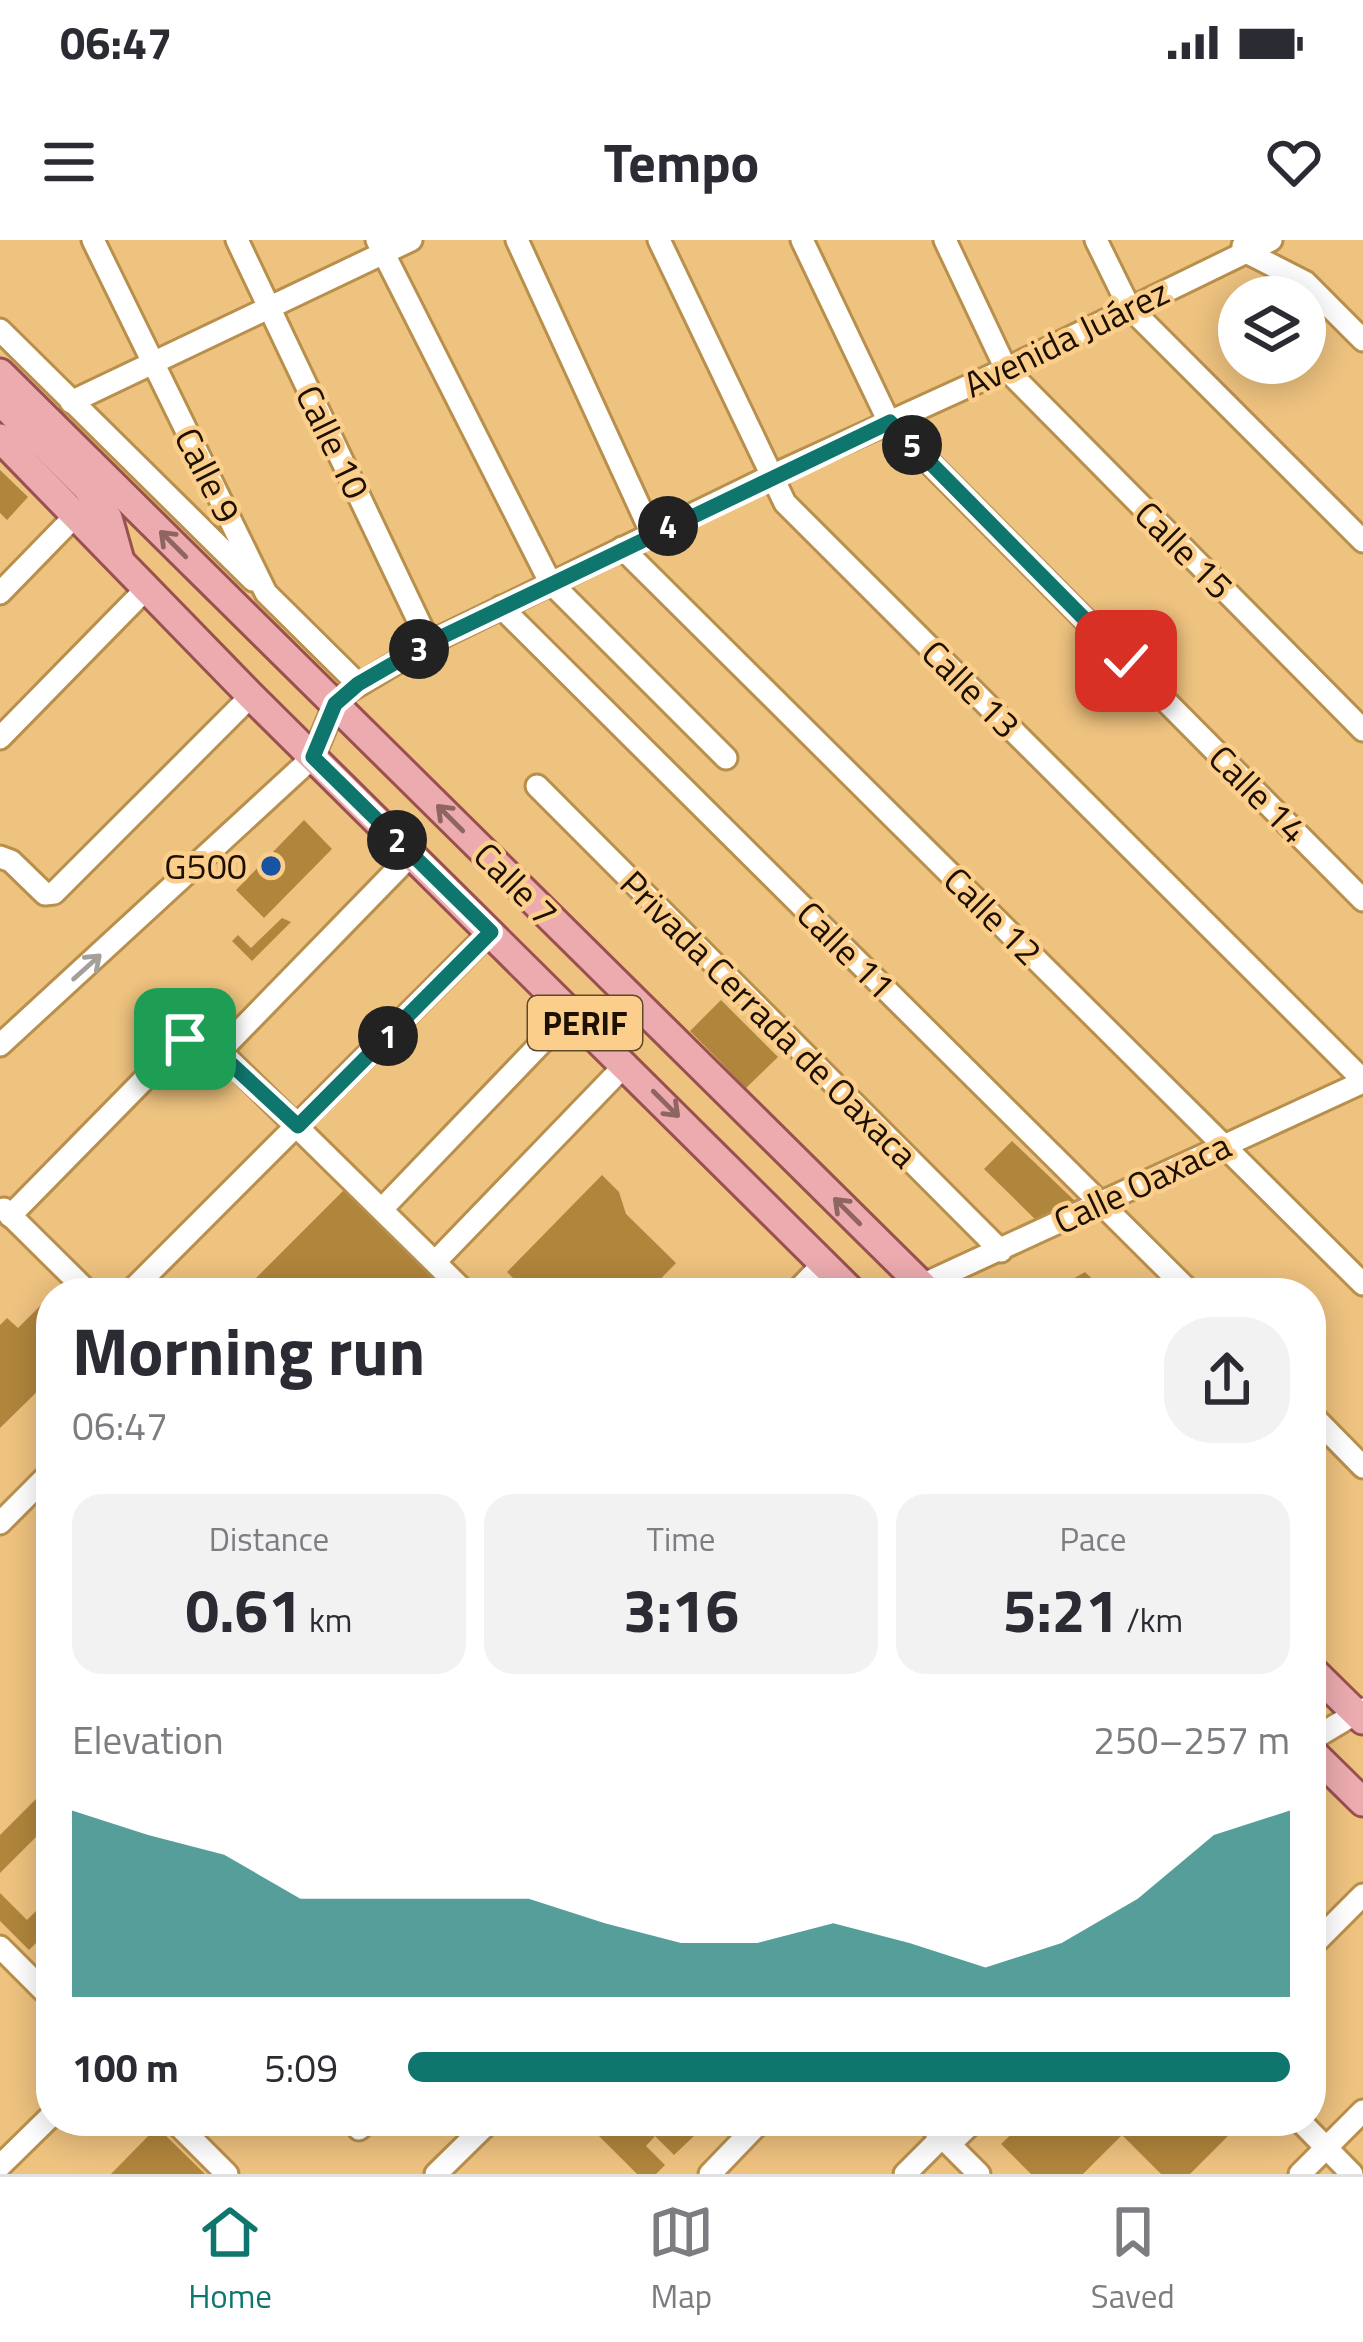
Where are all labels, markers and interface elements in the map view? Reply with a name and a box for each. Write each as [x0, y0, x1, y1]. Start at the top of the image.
text: 06:47 [60, 8, 172, 76]
text: Tempo [604, 121, 759, 203]
icon: menu [36, 129, 102, 195]
icon: heart [1261, 129, 1327, 195]
street label: Avenida Juárez [954, 264, 1178, 411]
map controls [1218, 276, 1326, 384]
button: layers [1218, 276, 1326, 384]
street label: Calle 10 [282, 375, 385, 508]
pin: 5 [882, 415, 942, 475]
street label: Calle 9 [161, 418, 256, 532]
text: 5 [903, 420, 921, 470]
street label: Calle 15 [1122, 488, 1246, 612]
pin: 4 [638, 496, 698, 556]
text: 4 [659, 501, 677, 551]
one-way arrow [159, 531, 188, 559]
pin [1075, 610, 1177, 712]
pin: 3 [389, 619, 449, 679]
text: 3 [410, 624, 428, 674]
street label: Calle 13 [909, 627, 1033, 751]
icon: check [1093, 628, 1159, 694]
street label: Calle 14 [1196, 732, 1320, 856]
one-way arrow [436, 805, 465, 833]
pin: 2 [367, 810, 427, 870]
text: 2 [388, 815, 406, 865]
street label: Calle 7 [461, 829, 571, 939]
place label: G500 [164, 838, 247, 893]
marker: G500 [258, 853, 284, 879]
street label: Calle 12 [931, 854, 1055, 978]
street label: Privada Cerrada de Oaxaca [608, 857, 931, 1180]
street label: Calle 11 [784, 888, 908, 1012]
one-way arrow [71, 954, 101, 981]
pin [134, 988, 236, 1090]
road number: PERIF [528, 996, 642, 1050]
icon: arrive [152, 1006, 218, 1072]
pin: 1 [358, 1006, 418, 1066]
text: 1 [379, 1011, 397, 1061]
one-way arrow [651, 1089, 680, 1117]
street label: Calle Oaxaca [1044, 1117, 1240, 1248]
one-way arrow [833, 1197, 862, 1226]
text: Morning run [72, 1300, 425, 1401]
button: share [1164, 1317, 1290, 1443]
text: 06:47 [72, 1396, 168, 1455]
text: Distance [209, 1514, 329, 1564]
text: Time [647, 1514, 715, 1564]
text: Pace [1060, 1514, 1126, 1564]
text: 0.61 [186, 1564, 302, 1655]
text: 3:16 [623, 1564, 739, 1655]
text: 5:21 [1003, 1564, 1119, 1655]
text: km [302, 1595, 352, 1645]
text: /km [1119, 1595, 1183, 1645]
text: Elevation [72, 1710, 224, 1769]
text: 250–257 m [1093, 1710, 1290, 1769]
text: 100 m [72, 2038, 179, 2097]
text: 5:09 [264, 2038, 338, 2097]
tab: Home [188, 2199, 272, 2321]
tab: Map [648, 2199, 714, 2321]
tab: Saved [1091, 2199, 1175, 2321]

